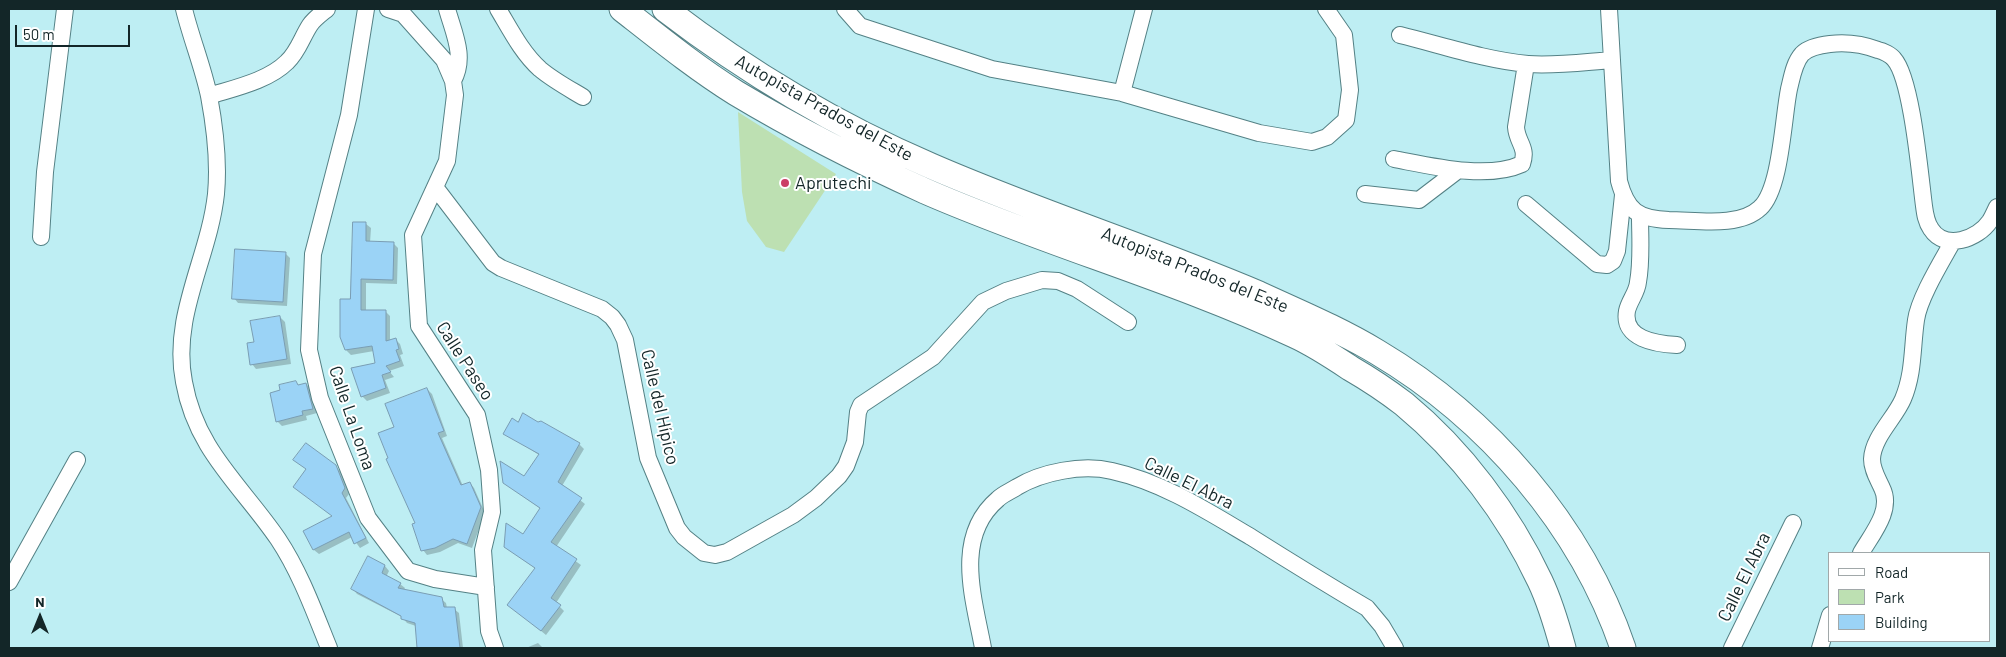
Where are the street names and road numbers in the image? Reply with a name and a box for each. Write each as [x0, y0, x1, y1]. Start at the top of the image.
street label: Autopista Prados del Este [731, 50, 917, 166]
street label: Autopista Prados del Este [1098, 223, 1292, 317]
street label: Calle Paseo [432, 318, 498, 404]
street label: Calle del Hípico [636, 347, 684, 467]
street label: Calle La Loma [324, 363, 380, 473]
street label: Calle El Abra [1141, 452, 1237, 514]
street label: Calle El Abra [1713, 529, 1775, 625]

